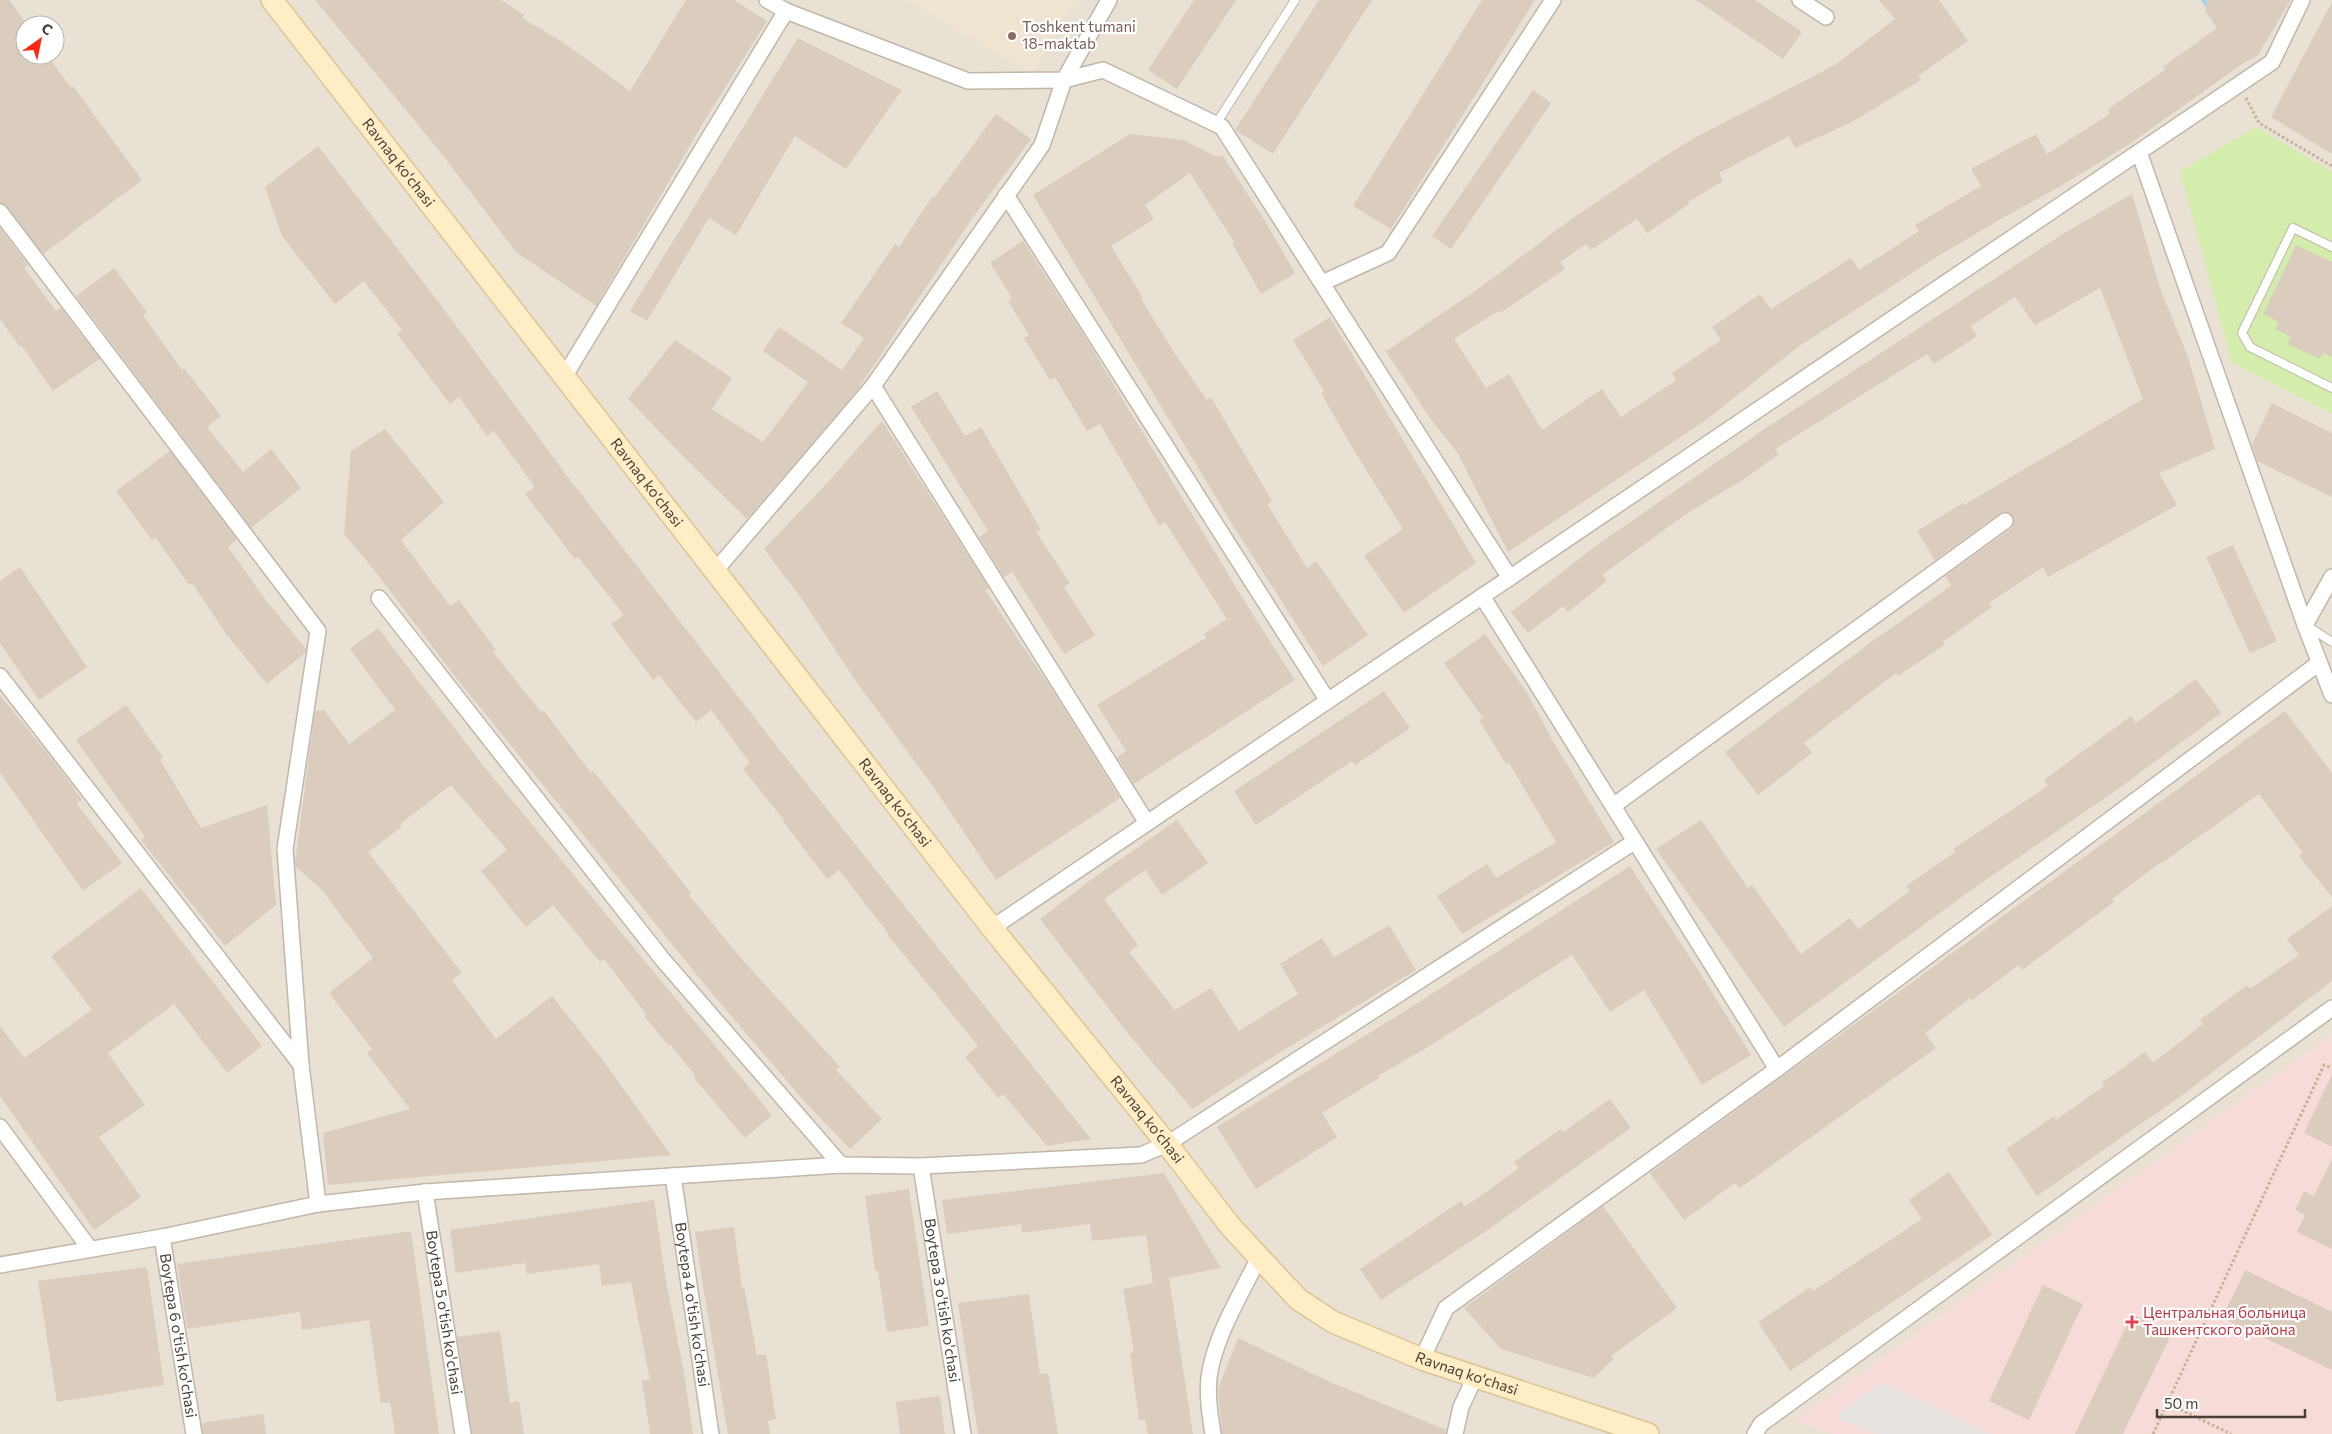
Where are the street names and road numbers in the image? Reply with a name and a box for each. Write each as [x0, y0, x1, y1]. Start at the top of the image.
street label: Ravnaq ko‘chasi [359, 114, 439, 210]
street label: Ravnaq ko‘chasi [607, 434, 687, 530]
street label: Ravnaq ko‘chasi [856, 754, 936, 850]
street label: Ravnaq ko‘chasi [1107, 1071, 1188, 1166]
street label: Boytepa 3 o'tish ko'chasi [921, 1217, 965, 1384]
street label: Boytepa 4 o'tish ko'chasi [672, 1221, 714, 1388]
street label: Boytepa 5 o'tish ko'chasi [423, 1229, 467, 1396]
street label: Boytepa 6 o'tish ko'chasi [157, 1252, 201, 1419]
street label: Ravnaq ko‘chasi [1413, 1347, 1521, 1398]

